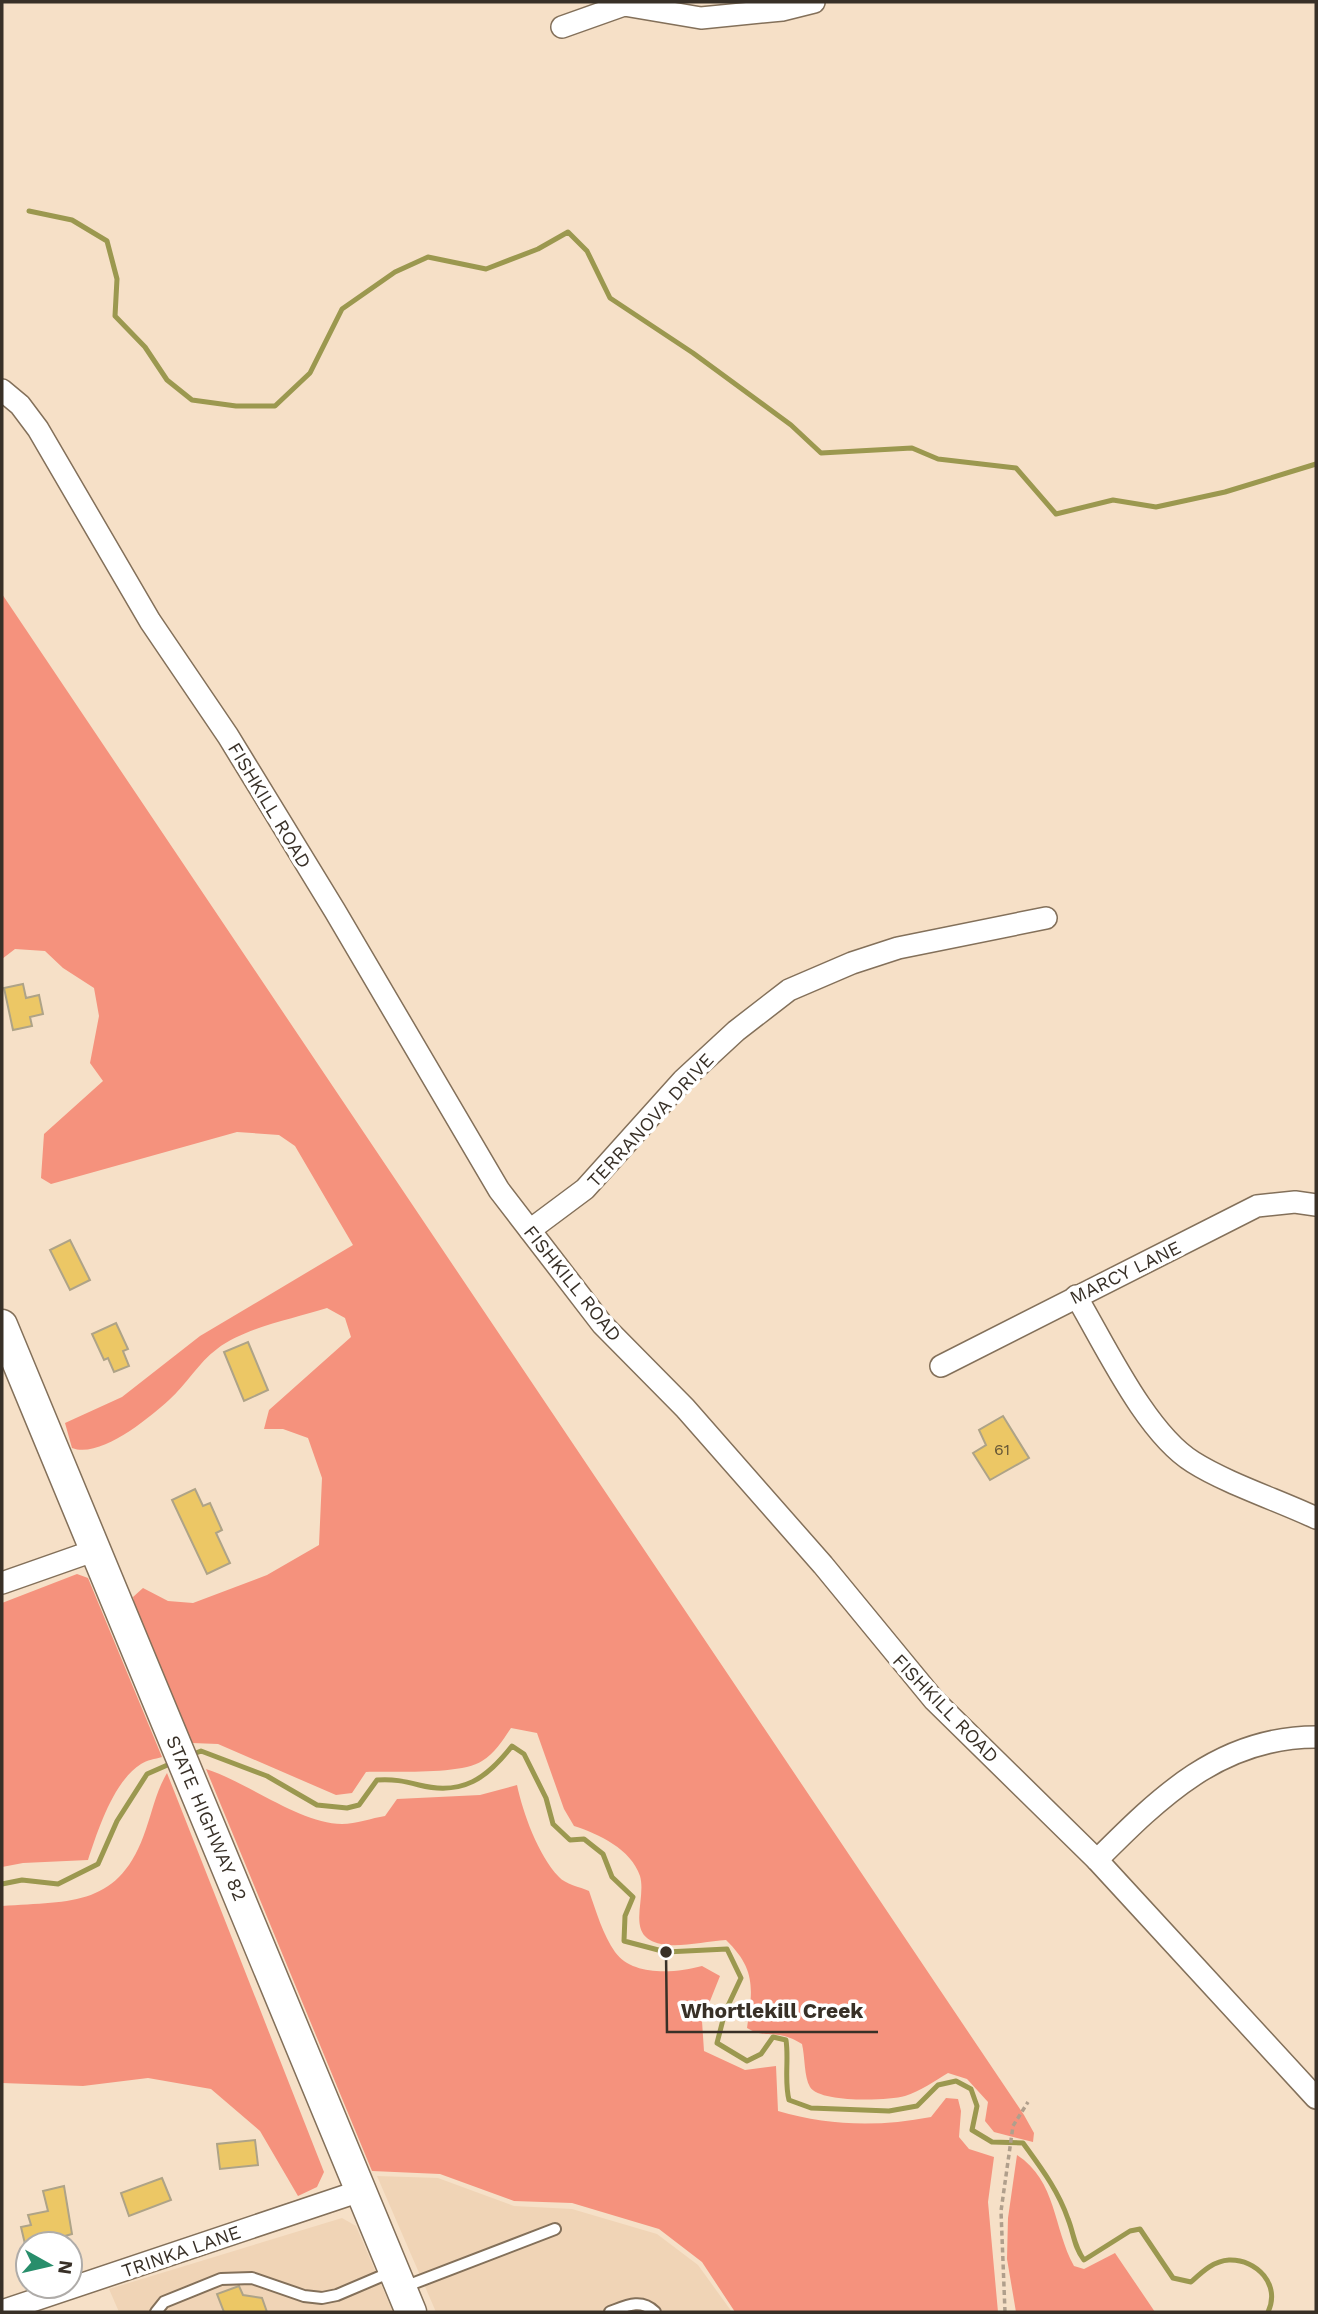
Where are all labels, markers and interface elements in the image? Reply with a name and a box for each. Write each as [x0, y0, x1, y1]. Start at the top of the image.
street label: FISHKILL ROAD [223, 738, 316, 872]
street label: TERRANOVA DRIVE [582, 1048, 718, 1192]
street label: FISHKILL ROAD [519, 1221, 626, 1346]
street label: MARCY LANE [1066, 1236, 1185, 1309]
house number: 61 [994, 1440, 1010, 1459]
street label: FISHKILL ROAD [888, 1649, 1003, 1768]
street label: STATE HIGHWAY 82 [161, 1732, 252, 1904]
callout: Whortlekill Creek [667, 1990, 878, 2032]
text: Whortlekill Creek [681, 1998, 864, 2023]
street label: TRINKA LANE [119, 2220, 244, 2283]
north arrow [14, 2230, 84, 2300]
text: N [53, 2259, 78, 2276]

